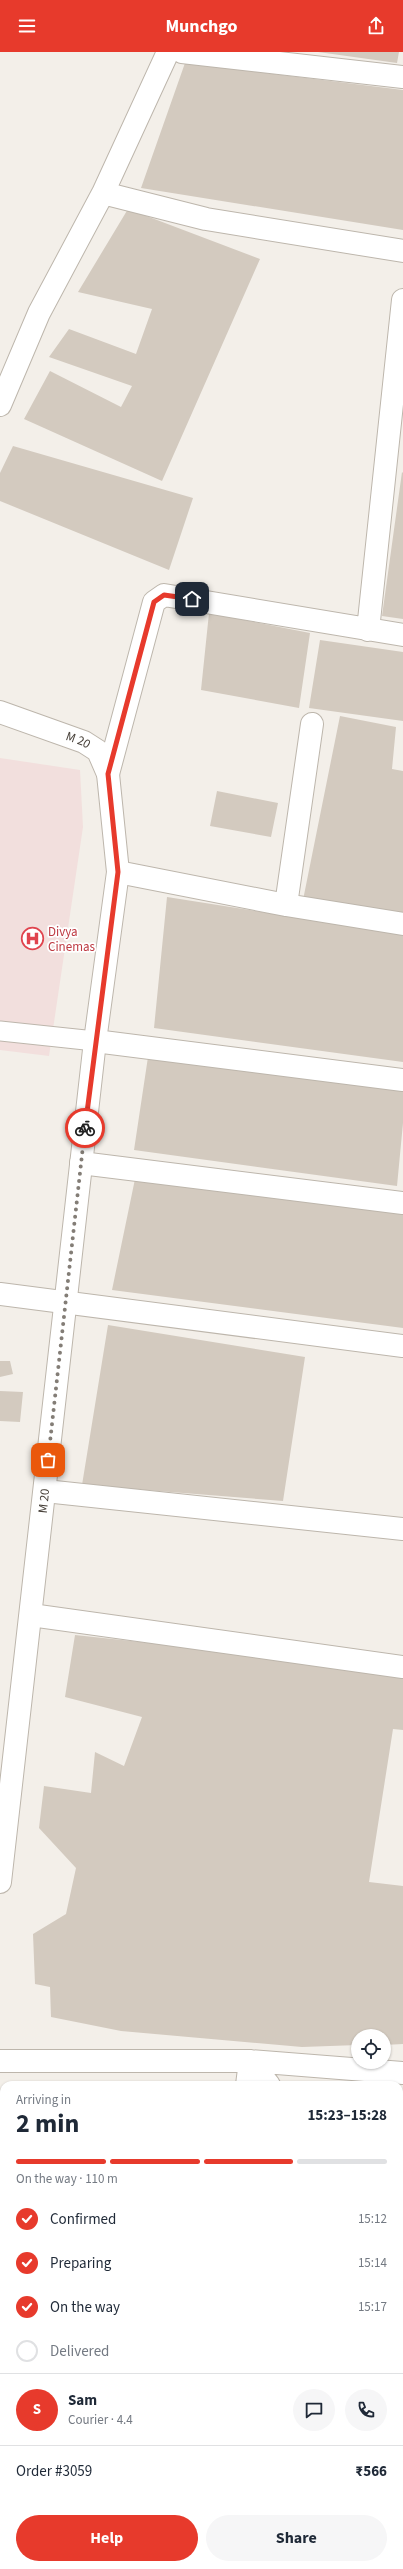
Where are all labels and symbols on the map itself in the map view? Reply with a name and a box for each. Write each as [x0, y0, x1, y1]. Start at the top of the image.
pin [175, 582, 209, 616]
street label: M 20 [63, 727, 94, 753]
place label: Divya Cinemas [48, 923, 96, 956]
hospital icon: Divya Cinemas [20, 926, 46, 952]
courier [65, 1108, 105, 1148]
pin [31, 1443, 65, 1477]
street label: M 20 [34, 1488, 54, 1514]

